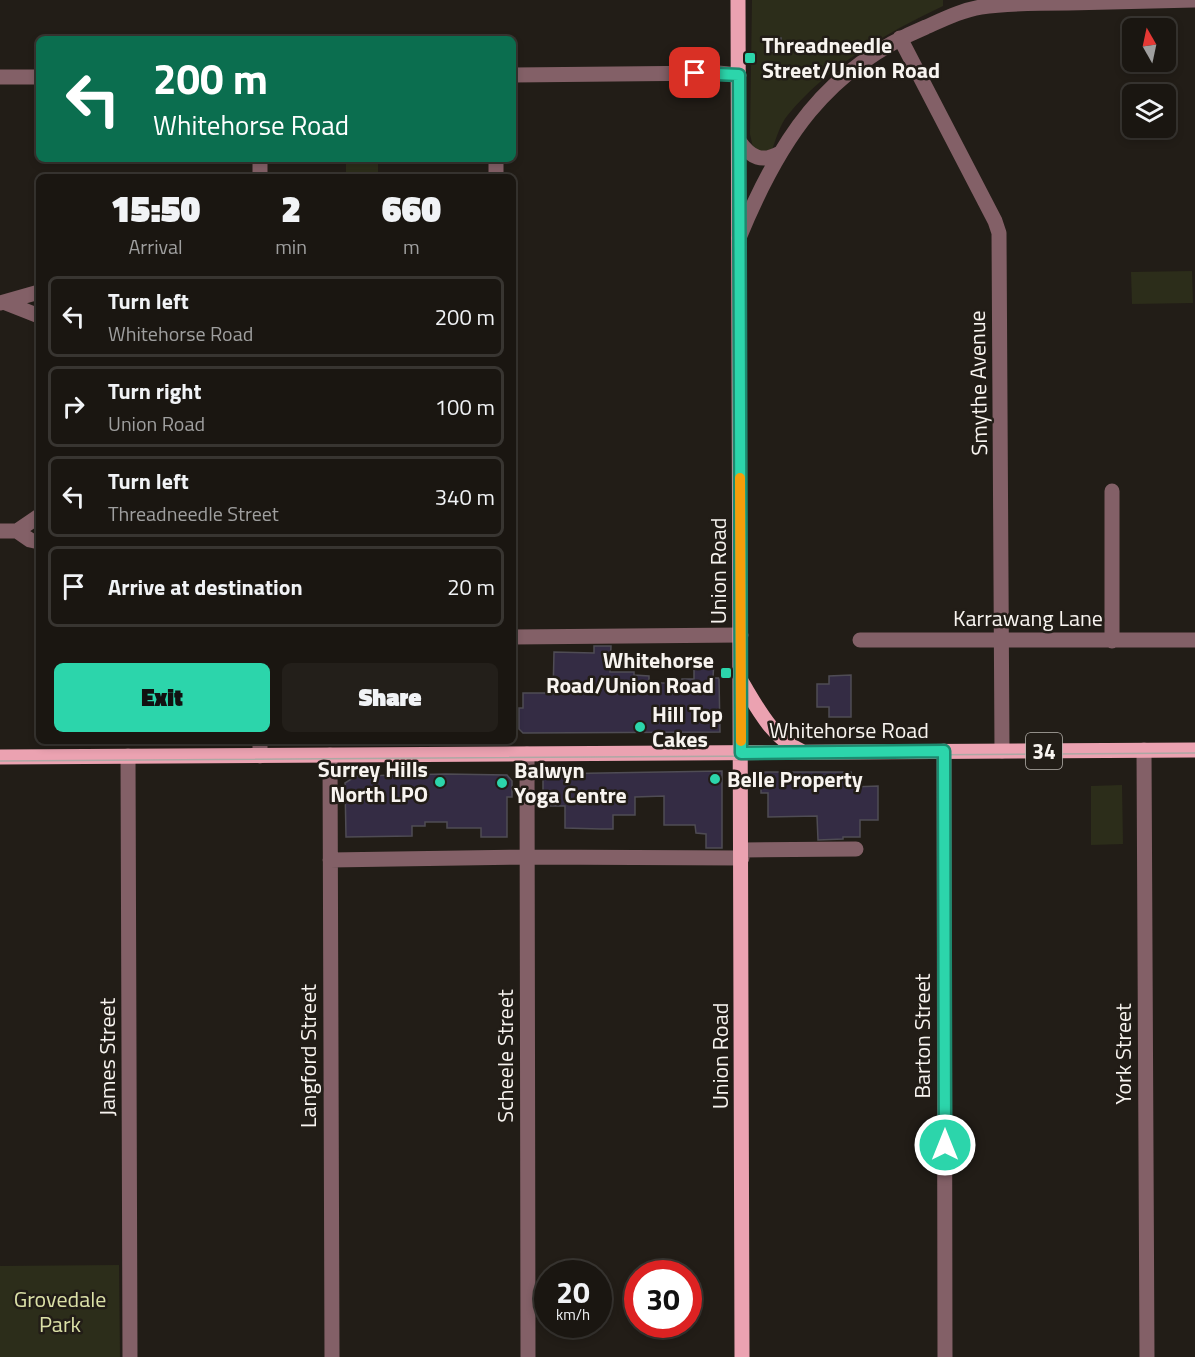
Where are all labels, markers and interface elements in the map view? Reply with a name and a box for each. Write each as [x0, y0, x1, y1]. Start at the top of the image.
north arrow [1122, 18, 1176, 72]
map controls [1122, 18, 1176, 138]
place label: Threadneedle Street/Union Road [762, 28, 940, 87]
text: 200 m [153, 46, 268, 110]
pin [669, 47, 720, 98]
marker: Threadneedle Street/Union Road [743, 51, 757, 65]
icon: arrive [678, 56, 711, 89]
icon: left [54, 60, 132, 138]
button: layers [1122, 84, 1176, 138]
text: Whitehorse Road [153, 104, 349, 145]
text: 15:50 [111, 181, 200, 236]
text: 2 [281, 181, 301, 236]
text: 660 [382, 181, 441, 236]
text: Arrival [128, 231, 183, 262]
text: min [275, 231, 307, 262]
text: m [403, 231, 420, 262]
text: Turn left [108, 284, 189, 318]
icon: left [57, 300, 90, 333]
text: 200 m [435, 300, 495, 334]
street label: Smythe Avenue [960, 310, 996, 456]
text: Whitehorse Road [108, 318, 253, 349]
text: Turn right [108, 374, 202, 408]
icon: right [57, 390, 90, 423]
text: 100 m [435, 390, 495, 424]
text: Union Road [108, 408, 205, 439]
text: Turn left [108, 464, 189, 498]
icon: left [57, 480, 90, 513]
text: 340 m [435, 480, 495, 514]
text: Threadneedle Street [108, 498, 279, 529]
street label: Union Road [701, 518, 735, 624]
icon: arrive [57, 570, 90, 603]
text: Arrive at destination [108, 570, 303, 604]
text: 20 m [447, 570, 495, 604]
street label: Karrawang Lane [953, 601, 1103, 635]
place label: Whitehorse Road/Union Road [546, 643, 714, 702]
button: Exit [54, 663, 270, 732]
button: Share [282, 663, 498, 732]
marker: Whitehorse Road/Union Road [719, 666, 733, 680]
place label: Hill Top Cakes [652, 697, 723, 756]
street label: Whitehorse Road [769, 713, 929, 747]
marker: Hill Top Cakes [633, 720, 647, 734]
road number: 34 [1026, 733, 1062, 769]
place label: Surrey Hills North LPO [318, 752, 428, 811]
place label: Balwyn Yoga Centre [514, 753, 627, 812]
place label: Belle Property [727, 762, 863, 796]
marker: Belle Property [708, 772, 722, 786]
marker: Surrey Hills North LPO [433, 775, 447, 789]
marker: Balwyn Yoga Centre [495, 776, 509, 790]
street label: Barton Street [905, 973, 939, 1098]
street label: Langford Street [291, 984, 325, 1128]
street label: Scheele Street [488, 989, 522, 1123]
street label: James Street [90, 997, 124, 1116]
street label: Union Road [703, 1003, 737, 1109]
street label: York Street [1106, 1003, 1140, 1105]
position arrow [913, 1113, 977, 1177]
speed limit sign: 30 [624, 1260, 702, 1338]
text: 20 [556, 1269, 590, 1315]
park label: Grovedale Park [14, 1282, 106, 1341]
text: km/h [556, 1303, 590, 1326]

